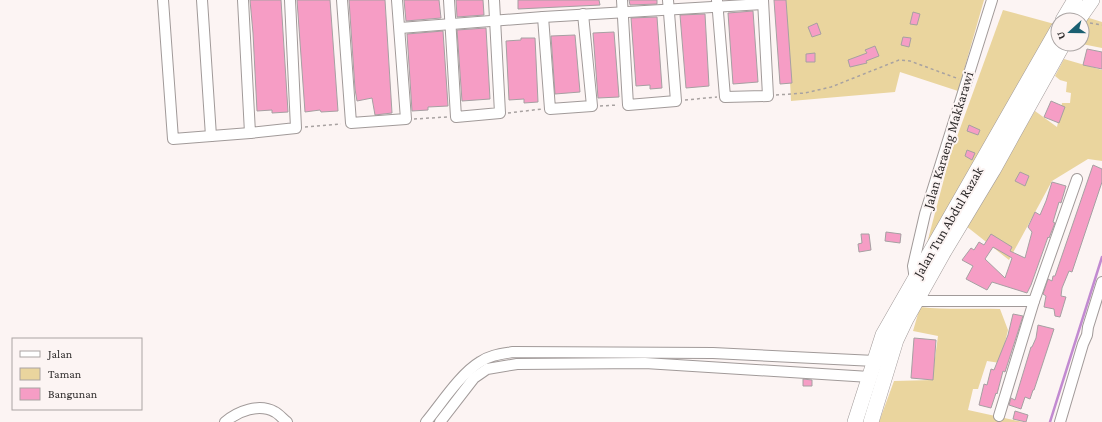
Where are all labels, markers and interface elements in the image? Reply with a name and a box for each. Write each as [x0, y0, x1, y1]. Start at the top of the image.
north arrow [1050, 12, 1090, 52]
text: U [1054, 29, 1068, 41]
street label: Jalan Karaeng Makkarawi [919, 69, 977, 212]
street label: Jalan Tun Abdul Razak [909, 163, 986, 282]
legend [12, 338, 142, 410]
text: Jalan [47, 347, 73, 361]
text: Taman [48, 367, 82, 381]
text: Bangunan [48, 387, 98, 401]

